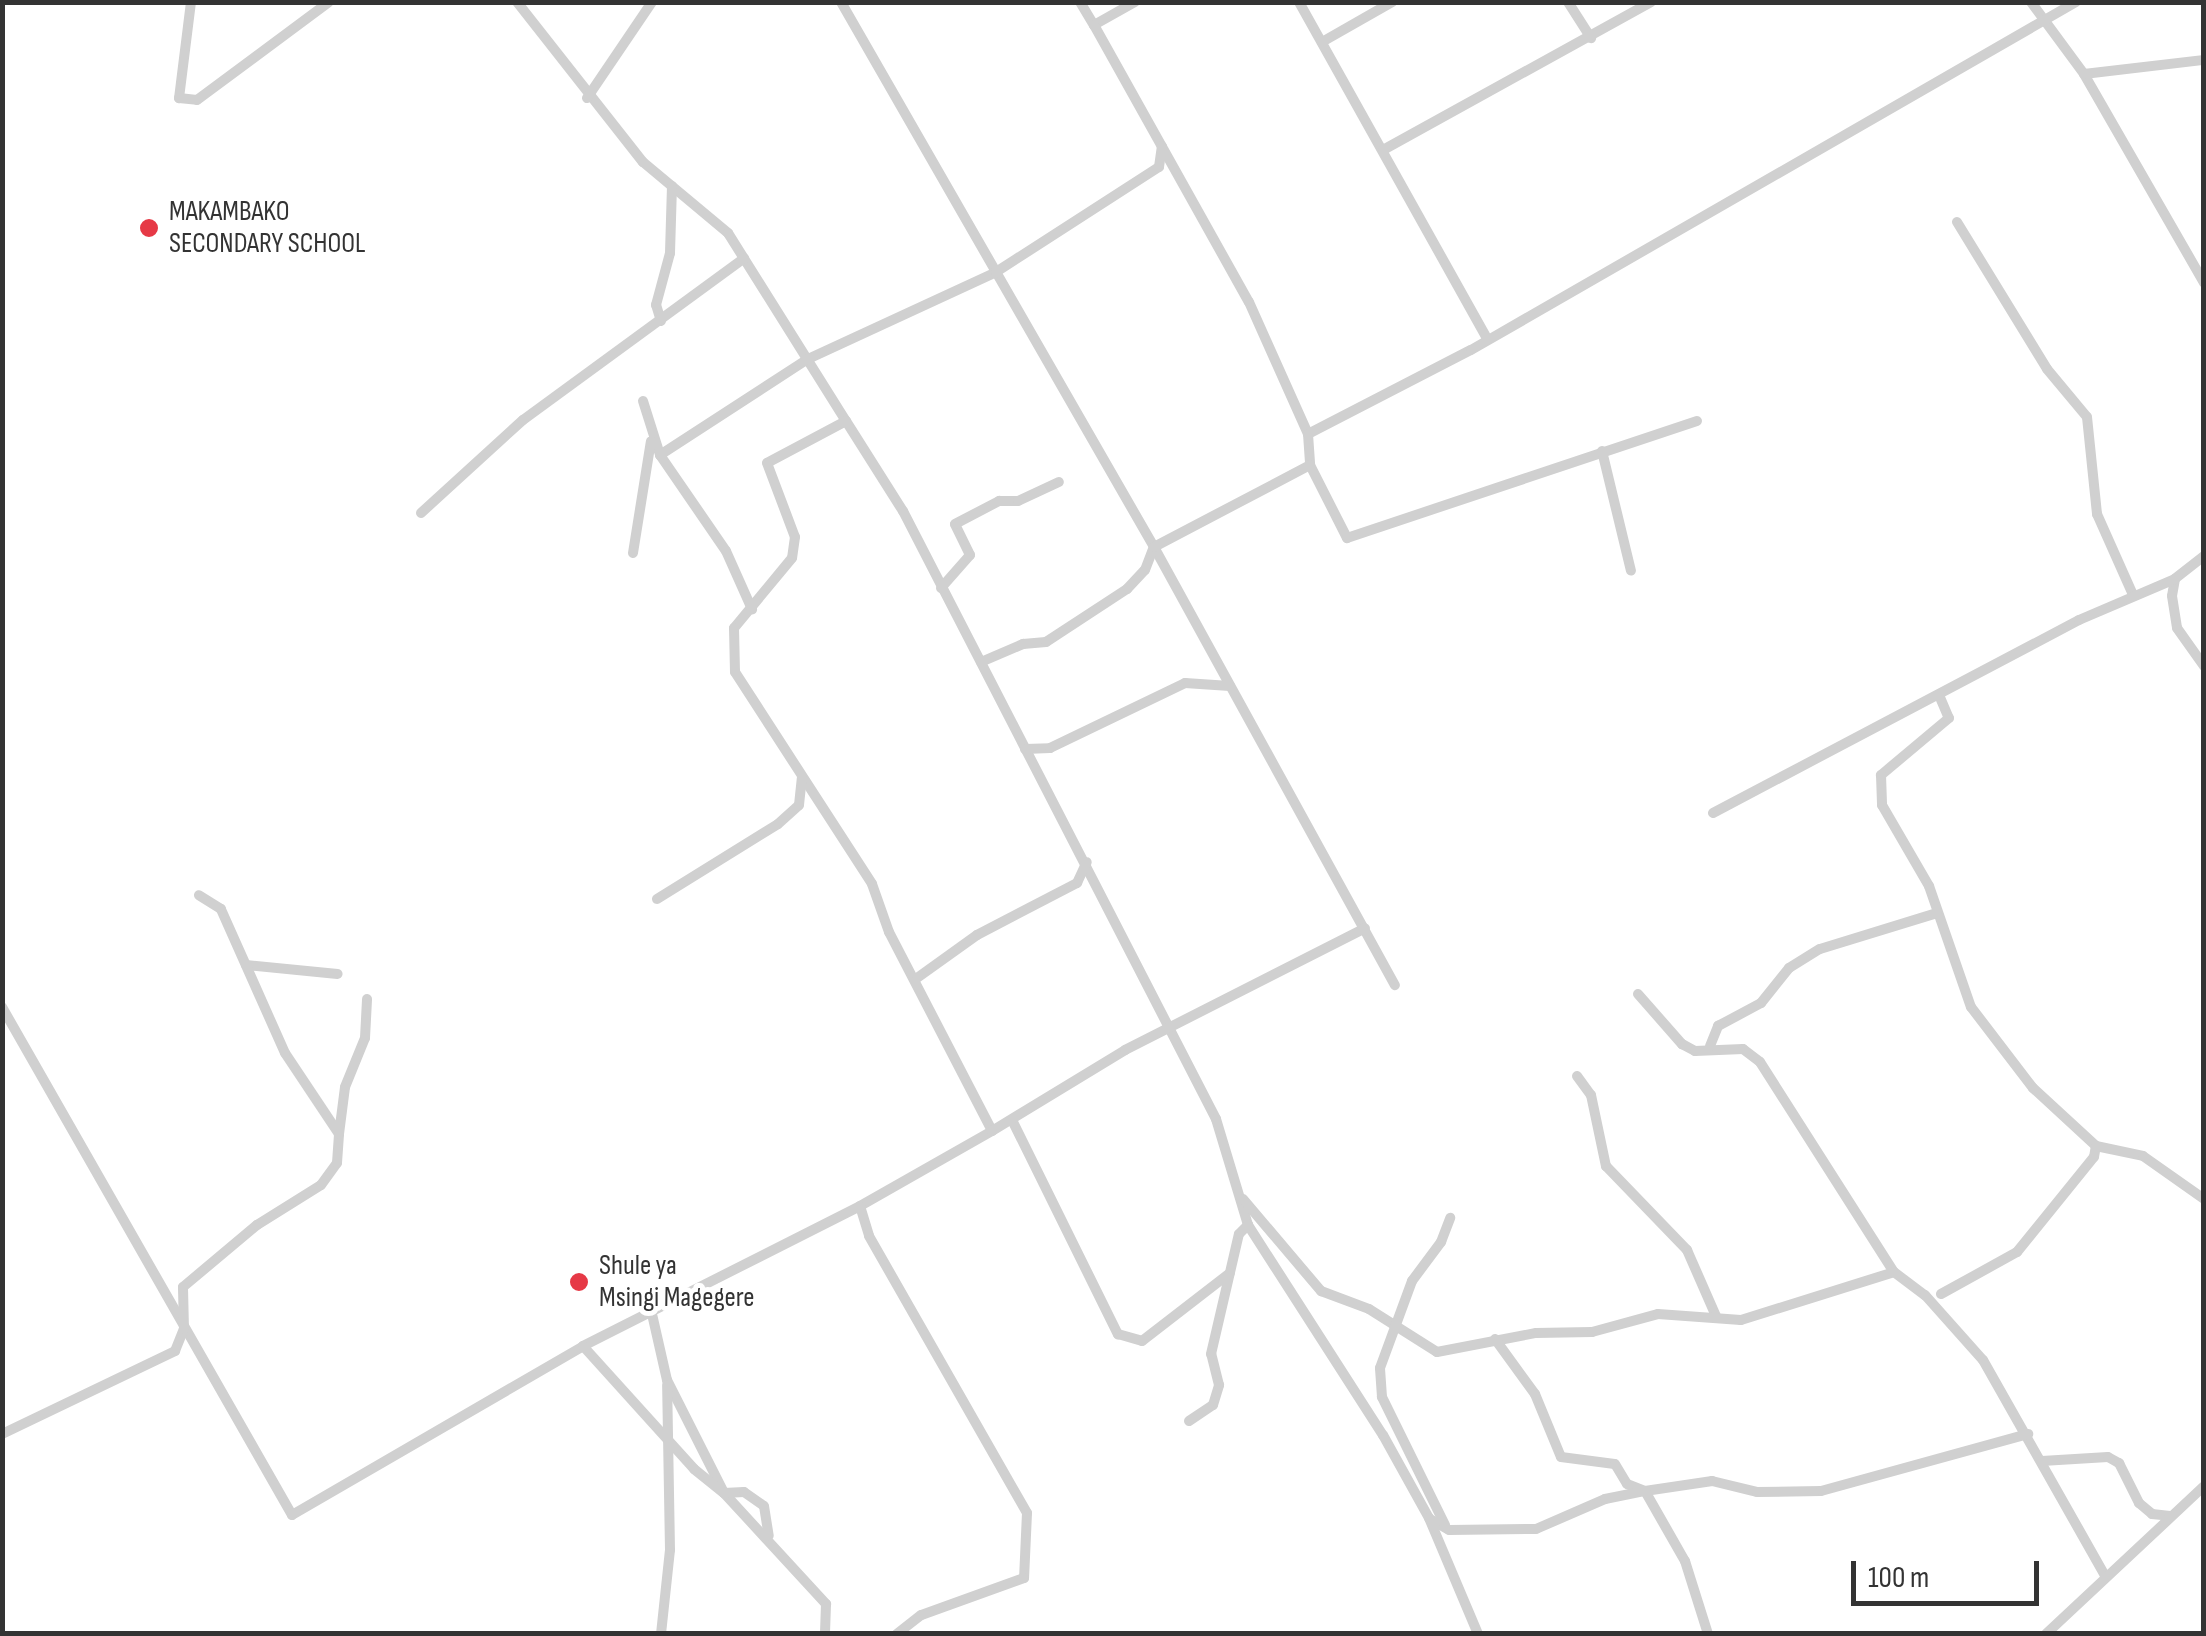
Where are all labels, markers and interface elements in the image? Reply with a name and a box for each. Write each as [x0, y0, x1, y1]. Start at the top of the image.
place label: MAKAMBAKO SECONDARY SCHOOL [169, 195, 365, 261]
marker: MAKAMBAKO SECONDARY SCHOOL [138, 217, 160, 239]
place label: Shule ya Msingi Magegere [599, 1249, 755, 1315]
marker: Shule ya Msingi Magegere [568, 1271, 590, 1293]
scale bar [1856, 1541, 2044, 1603]
text: 100 m [1868, 1560, 1929, 1596]

